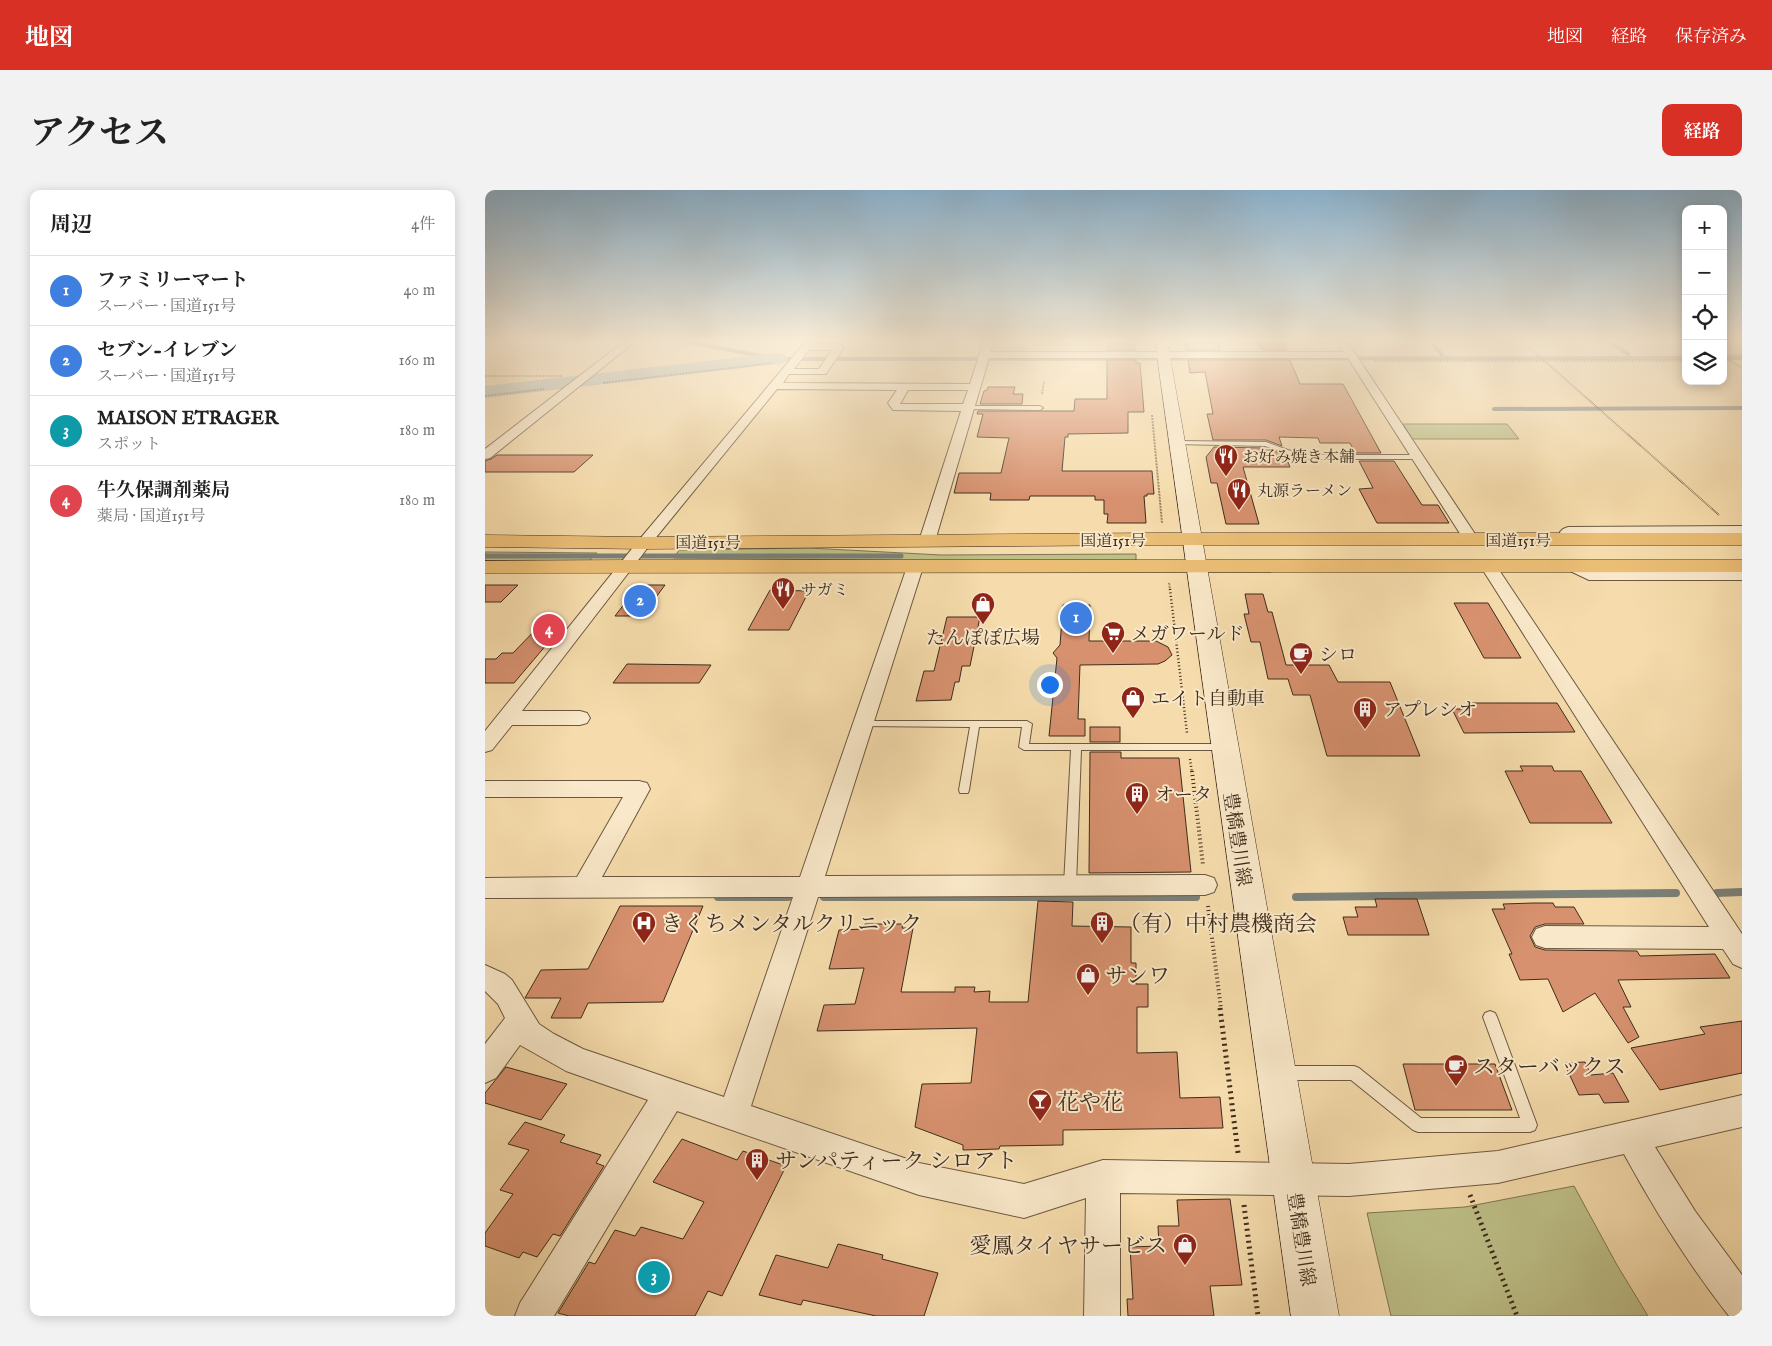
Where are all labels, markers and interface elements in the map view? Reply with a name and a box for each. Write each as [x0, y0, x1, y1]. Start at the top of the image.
text: 地図 [25, 23, 73, 54]
text: 地図 [1547, 26, 1583, 49]
text: 経路 [1611, 26, 1647, 49]
text: 保存済み [1675, 26, 1747, 49]
button: 経路 [1662, 104, 1742, 156]
text: アクセス [30, 112, 169, 157]
map controls [1682, 205, 1727, 385]
button: + [1682, 205, 1727, 250]
text: 周辺 [50, 212, 92, 239]
text: 4件 [411, 215, 435, 235]
button: − [1682, 250, 1727, 295]
text: ファミリーマート [97, 269, 249, 293]
text: 1 [63, 281, 69, 301]
text: 40 m [403, 281, 435, 301]
button: locate [1682, 295, 1727, 340]
text: スーパー · 国道151号 [97, 297, 236, 317]
text: セブン-イレブン [97, 339, 237, 363]
button: layers [1682, 340, 1727, 385]
text: 2 [62, 351, 70, 371]
text: 160 m [399, 351, 435, 371]
text: スーパー · 国道151号 [97, 367, 236, 387]
text: MAISON ETRAGER [97, 407, 278, 431]
text: 3 [63, 421, 69, 441]
text: 180 m [399, 421, 435, 441]
text: スポット [97, 435, 161, 455]
restaurant icon: お好み焼き本舗 [1213, 443, 1239, 477]
place label: お好み焼き本舗 [1243, 448, 1355, 468]
restaurant icon: 丸源ラーメン [1226, 477, 1252, 511]
text: 牛久保調剤薬局 [97, 479, 230, 503]
place label: 丸源ラーメン [1257, 482, 1352, 502]
text: 4 [62, 491, 70, 511]
text: 180 m [399, 491, 435, 511]
text: 薬局 · 国道151号 [97, 507, 205, 527]
street label: 国道151号 [1080, 532, 1146, 552]
street label: 国道151号 [1485, 532, 1551, 552]
street label: 国道151号 [675, 534, 741, 554]
restaurant icon: サガミ [770, 576, 796, 610]
place label: サガミ [801, 581, 849, 601]
pin: 2 [624, 582, 656, 620]
shop icon: たんぽぽ広場 [970, 591, 996, 625]
pin: 1 [1060, 599, 1092, 637]
pin: 4 [533, 611, 565, 649]
supermarket icon: メガワールド [1100, 620, 1126, 654]
place label: メガワールド [1131, 623, 1245, 647]
place label: たんぽぽ広場 [926, 627, 1040, 651]
cafe icon: シロ [1288, 641, 1314, 675]
place label: シロ [1319, 644, 1357, 668]
your location [1037, 672, 1063, 698]
shop icon: エイト自動車 [1120, 685, 1146, 719]
place label: エイト自動車 [1151, 688, 1265, 712]
building icon: アプレシオ [1352, 696, 1378, 730]
place label: アプレシオ [1383, 699, 1477, 723]
building icon: オータ [1124, 781, 1150, 815]
place label: オータ [1155, 784, 1212, 808]
street label: 豊橋豊川線 [1217, 791, 1255, 888]
hospital icon: きくちメンタルクリニック [631, 910, 657, 944]
building icon: （有）中村農機商会 [1089, 910, 1115, 944]
place label: きくちメンタルクリニック [661, 911, 922, 939]
place label: （有）中村農機商会 [1119, 911, 1317, 939]
shop icon: サンワ [1075, 962, 1101, 996]
place label: サンワ [1105, 963, 1170, 991]
cafe icon: スターバックス [1443, 1053, 1469, 1087]
place label: スターバックス [1473, 1054, 1626, 1082]
bar icon: 花や花 [1027, 1088, 1053, 1122]
place label: 花や花 [1057, 1089, 1123, 1117]
building icon: サンパティーク シロアト [744, 1147, 770, 1181]
place label: サンパティーク シロアト [775, 1148, 1017, 1176]
street label: 豊橋豊川線 [1281, 1191, 1319, 1288]
shop icon: 愛鳳タイヤサービス [1172, 1232, 1198, 1266]
place label: 愛鳳タイヤサービス [969, 1233, 1167, 1261]
pin: 3 [638, 1258, 670, 1296]

